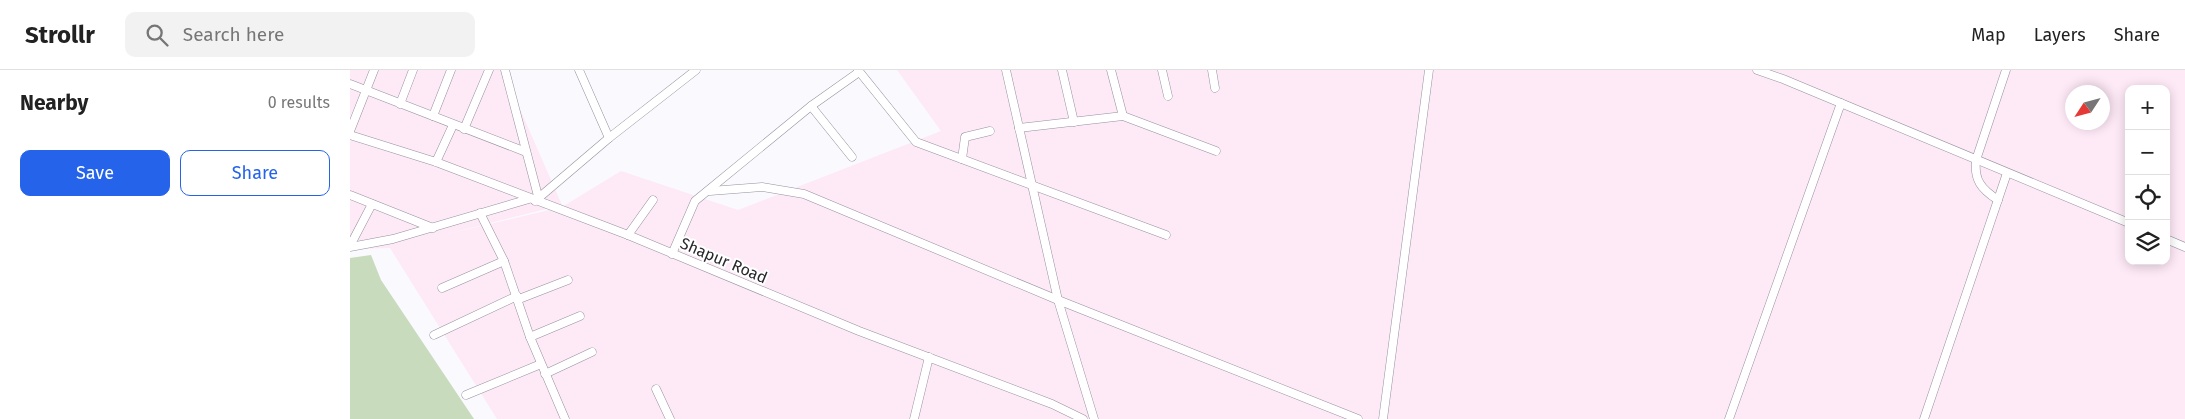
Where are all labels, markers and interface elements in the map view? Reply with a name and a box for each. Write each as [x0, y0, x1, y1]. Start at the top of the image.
search box [125, 12, 475, 57]
text: Strollr [25, 21, 95, 49]
icon: search [143, 21, 171, 49]
text: Search here [183, 23, 284, 46]
text: Map [1971, 24, 2006, 46]
text: Layers [2034, 24, 2086, 46]
text: Share [2114, 24, 2160, 46]
north arrow [2065, 85, 2110, 130]
map controls [2125, 85, 2170, 265]
button: + [2125, 85, 2170, 130]
text: Nearby [20, 90, 88, 116]
text: 0 results [268, 93, 330, 112]
button: − [2125, 130, 2170, 175]
button: Save [20, 150, 170, 196]
button: Share [180, 150, 330, 196]
button: locate [2125, 175, 2170, 220]
button: layers [2125, 220, 2170, 265]
street label: Shapur Road [677, 234, 770, 287]

